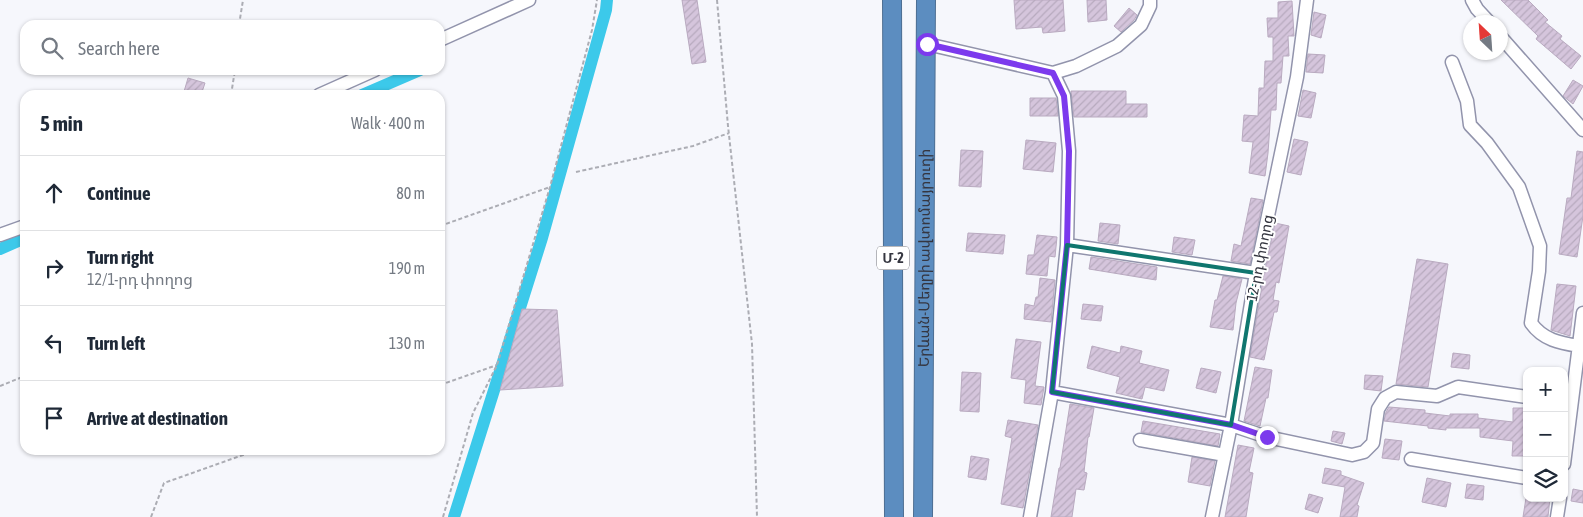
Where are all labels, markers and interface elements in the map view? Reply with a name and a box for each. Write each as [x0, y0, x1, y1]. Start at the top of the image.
north arrow [1463, 15, 1508, 60]
search box [20, 20, 445, 75]
route start [916, 33, 939, 56]
icon: search [38, 34, 66, 62]
text: Search here [78, 37, 160, 59]
text: 5 min [40, 111, 83, 135]
text: Walk · 400 m [351, 114, 425, 132]
street label: Երևան-Մեղրի ավտոմայրուղի [915, 149, 934, 367]
icon: ahead [40, 179, 68, 207]
text: Continue [87, 182, 151, 204]
text: 80 m [396, 184, 425, 202]
street label: 12-րդ փողոց [1243, 213, 1277, 303]
text: Turn right [87, 246, 154, 268]
road number: Մ-2 [877, 247, 909, 270]
icon: right [40, 254, 68, 282]
text: 190 m [389, 259, 425, 277]
text: 12/1-րդ փողոց [87, 270, 193, 288]
icon: left [40, 329, 68, 357]
text: Turn left [87, 332, 145, 354]
text: 130 m [389, 334, 425, 352]
map controls [1523, 367, 1568, 502]
button: + [1523, 367, 1568, 412]
icon: arrive [40, 404, 68, 432]
text: Arrive at destination [87, 407, 228, 429]
button: − [1523, 412, 1568, 457]
route end [1256, 426, 1279, 449]
button: layers [1523, 457, 1568, 502]

